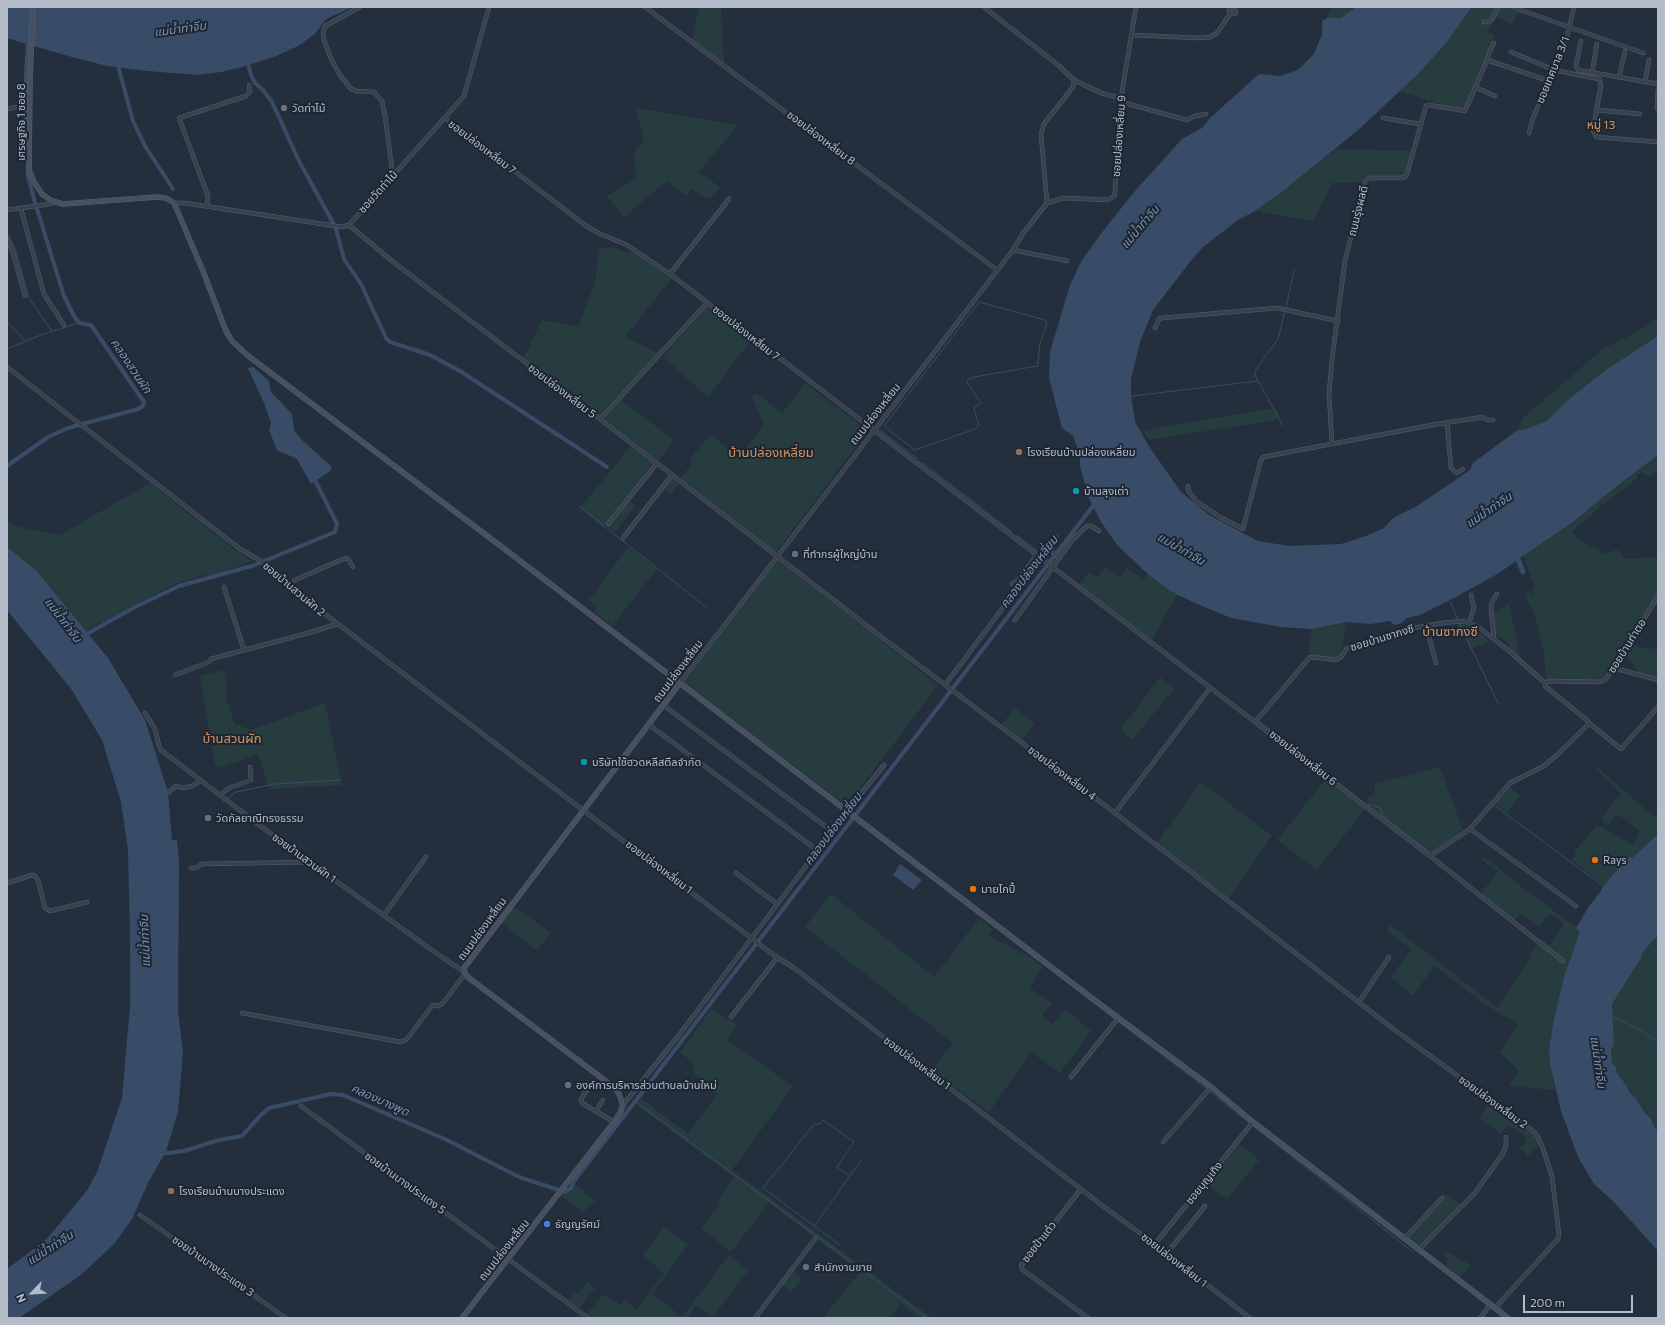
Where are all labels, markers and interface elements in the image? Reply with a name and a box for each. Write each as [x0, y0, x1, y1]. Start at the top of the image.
water label: แม่น้ำท่าจีน [153, 18, 207, 40]
street label: ซอยเทศบาล 3/1 [1534, 35, 1572, 105]
street label: เศรษฐกิจ 1 ซอย 8 [14, 83, 28, 161]
street label: ซอยปล่องเหลี่ยม 9 [1110, 95, 1128, 177]
place label: วัดท่าไม้ [292, 101, 325, 115]
marker: วัดท่าไม้ [279, 103, 289, 113]
street label: ซอยปล่องเหลี่ยม 8 [784, 108, 858, 168]
street label: ซอยปล่องเหลี่ยม 7 [446, 117, 518, 177]
district label: หมู่ 13 [1587, 118, 1615, 132]
street label: ซอยวัดท่าไม้ [356, 168, 400, 216]
street label: ถนนรุ่งผลดี [1345, 184, 1371, 238]
water label: แม่น้ำท่าจีน [1118, 202, 1162, 252]
street label: ซอยปล่องเหลี่ยม 7 [710, 303, 782, 363]
water label: คลองสวนผัก [108, 336, 154, 396]
street label: ซอยปล่องเหลี่ยม 5 [525, 361, 599, 421]
street label: ถนนปล่องเหลี่ยม [847, 381, 903, 447]
district label: บ้านปล่องเหลี่ยม [728, 445, 814, 461]
place label: โรงเรียนบ้านปล่องเหลี่ยม [1027, 445, 1136, 459]
marker: โรงเรียนบ้านปล่องเหลี่ยม [1014, 447, 1024, 457]
place label: บ้านลุงเต่า [1084, 484, 1129, 498]
marker: บ้านลุงเต่า [1071, 486, 1081, 496]
water label: แม่น้ำท่าจีน [1463, 489, 1515, 531]
water label: แม่น้ำท่าจีน [1155, 530, 1207, 568]
water label: คลองปล่องเหลี่ยม [997, 533, 1061, 611]
place label: ที่ทำกรผู้ใหญ่บ้าน [803, 547, 877, 561]
marker: ที่ทำกรผู้ใหญ่บ้าน [790, 549, 800, 559]
street label: ซอยบ้านสวนผัก 2 [260, 559, 328, 619]
water label: แม่น้ำท่าจีน [42, 595, 84, 645]
street label: ซอยบ้านท่าตอ [1605, 617, 1649, 675]
street label: ซอยบ้านซากงซี [1349, 622, 1415, 654]
district label: บ้านซากงซี [1422, 624, 1478, 640]
street label: ถนนปล่องเหลี่ยม [650, 637, 706, 705]
street label: ซอยปล่องเหลี่ยม 6 [1267, 728, 1339, 788]
district label: บ้านสวนผัก [202, 731, 262, 747]
street label: ซอยปล่องเหลี่ยม 4 [1025, 743, 1099, 803]
place label: บริษัทใช้ฮวดหลีสตีลจำกัด [592, 755, 701, 769]
marker: บริษัทใช้ฮวดหลีสตีลจำกัด [579, 757, 589, 767]
water label: คลองปล่องเหลี่ยม [801, 790, 865, 868]
place label: วัดกัลยาณีทรงธรรม [216, 811, 304, 825]
marker: วัดกัลยาณีทรงธรรม [203, 813, 213, 823]
street label: ซอยบ้านสวนผัก 1 [269, 830, 339, 886]
street label: ซอยปล่องเหลี่ยม 1 [623, 838, 695, 896]
place label: Rays [1603, 853, 1627, 867]
marker: Rays [1590, 855, 1600, 865]
place label: มายโกปี้ [981, 882, 1015, 896]
marker: มายโกปี้ [968, 884, 978, 894]
street label: ถนนปล่องเหลี่ยม [455, 895, 509, 963]
water label: แม่น้ำท่าจีน [137, 915, 153, 967]
street label: ซอยปล่องเหลี่ยม 1 [881, 1034, 953, 1092]
water label: แม่น้ำท่าจีน [1587, 1035, 1609, 1089]
street label: ซอยปล่องเหลี่ยม 2 [1456, 1073, 1530, 1131]
place label: องค์การบริหารส่วนตำบลบ้านใหม่ [576, 1078, 717, 1092]
marker: องค์การบริหารส่วนตำบลบ้านใหม่ [563, 1080, 573, 1090]
water label: คลองบางพูด [349, 1081, 411, 1119]
street label: ซอยบ้านบางประแดง 5 [362, 1149, 448, 1217]
street label: ซอยบุญเทิง [1183, 1159, 1225, 1207]
place label: โรงเรียนบ้านบางประแดง [179, 1184, 285, 1198]
marker: โรงเรียนบ้านบางประแดง [166, 1186, 176, 1196]
street label: ถนนปล่องเหลี่ยม [476, 1217, 532, 1283]
place label: ธัญญรัศม์ [555, 1217, 600, 1231]
marker: ธัญญรัศม์ [542, 1219, 552, 1229]
street label: ซอยป้าแต๋ว [1019, 1219, 1059, 1265]
water label: แม่น้ำท่าจีน [24, 1228, 76, 1268]
street label: ซอยปล่องเหลี่ยม 1 [1138, 1230, 1210, 1290]
street label: ซอยบ้านบางประแดง 3 [170, 1233, 256, 1299]
place label: สำนักงานขาย [814, 1260, 872, 1274]
marker: สำนักงานขาย [801, 1262, 811, 1272]
north arrow [12, 1273, 52, 1313]
scale bar [1525, 1287, 1635, 1313]
text: N [13, 1292, 28, 1305]
text: 200 m [1530, 1295, 1565, 1309]

